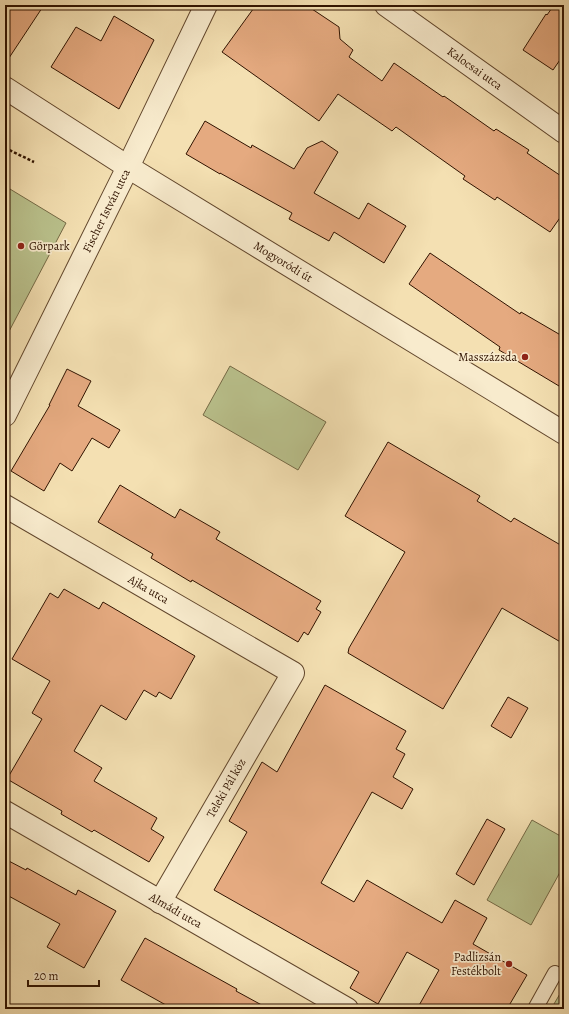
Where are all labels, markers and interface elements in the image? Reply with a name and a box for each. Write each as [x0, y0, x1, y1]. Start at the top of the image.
street label: Kalocsai utca [444, 43, 506, 94]
street label: Fischer István utca [79, 166, 134, 255]
place label: Görpark [29, 238, 70, 254]
street label: Mogyoródi út [251, 238, 316, 286]
marker: Görpark [16, 241, 26, 251]
place label: Masszázsda [458, 349, 517, 365]
marker: Masszázsda [520, 352, 530, 362]
street label: Ajka utca [124, 571, 172, 608]
street label: Teleki Pál köz [203, 756, 249, 820]
street label: Almádi utca [145, 888, 205, 932]
place label: Padlizsán Festékbolt [451, 949, 501, 979]
marker: Padlizsán Festékbolt [504, 959, 514, 969]
scale bar [28, 962, 99, 988]
text: 20 m [34, 968, 58, 984]

